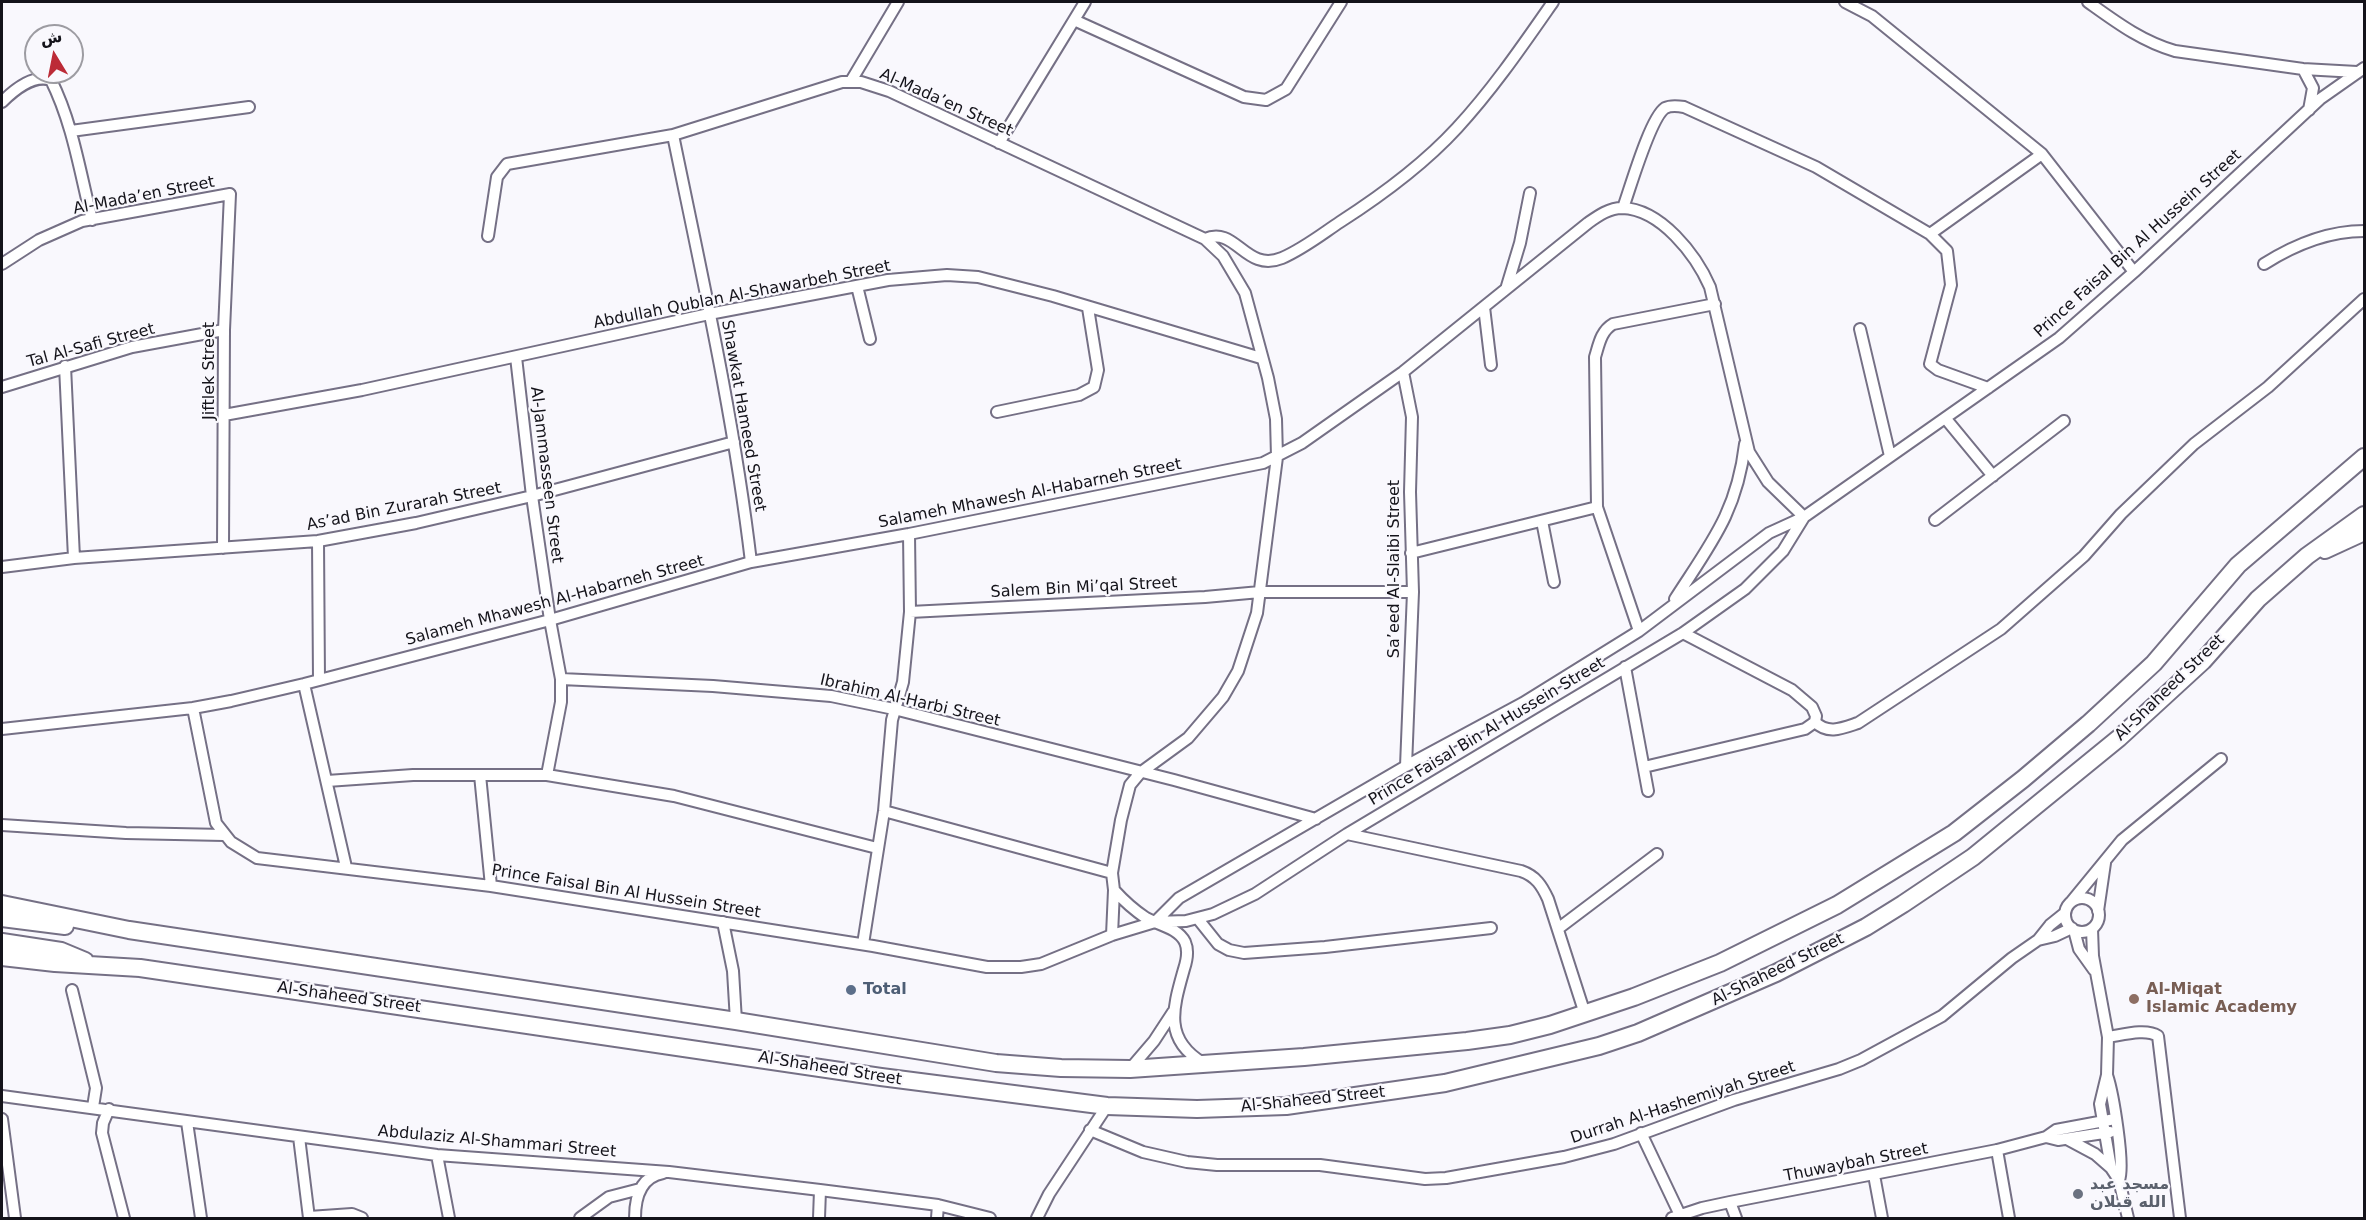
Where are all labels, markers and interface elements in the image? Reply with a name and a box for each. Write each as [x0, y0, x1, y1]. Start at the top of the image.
north arrow [24, 24, 84, 84]
text: ش [39, 26, 64, 49]
street label: Al-Mada’en Street [877, 65, 1015, 141]
street label: Prince Faisal Bin Al Hussein Street [2031, 146, 2245, 342]
street label: Al-Mada’en Street [72, 173, 216, 219]
street label: Abdullah Qublan Al-Shawarbeh Street [592, 257, 892, 333]
street label: Shawkat Hameed Street [717, 319, 769, 513]
street label: Tal Al-Safi Street [25, 320, 157, 372]
street label: Jiftlek Street [200, 322, 220, 420]
street label: Al-Jammasseen Street [526, 386, 566, 564]
street label: Salameh Mhawesh Al-Habarneh Street [877, 455, 1183, 533]
street label: As’ad Bin Zurarah Street [305, 479, 503, 535]
street label: Sa’eed Al-Slaibi Street [1385, 480, 1405, 658]
street label: Salameh Mhawesh Al-Habarneh Street [404, 552, 706, 650]
street label: Salem Bin Mi’qal Street [990, 574, 1178, 602]
street label: Al-Shaheed Street [2111, 631, 2229, 745]
street label: Prince Faisal Bin Al Hussein Street [1365, 654, 1609, 810]
street label: Ibrahim Al-Harbi Street [818, 671, 1002, 731]
street label: Prince Faisal Bin Al Hussein Street [490, 861, 762, 923]
street label: Al-Shaheed Street [1709, 930, 1847, 1010]
street label: Al-Shaheed Street [276, 978, 422, 1018]
place label: Total [863, 980, 907, 1000]
place label: Al-Miqat Islamic Academy [2146, 980, 2297, 1018]
marker: Total [844, 983, 858, 997]
marker: Al-Miqat Islamic Academy [2127, 992, 2141, 1006]
street label: Al-Shaheed Street [757, 1048, 903, 1090]
street label: Durrah Al-Hashemiyah Street [1568, 1058, 1798, 1148]
street label: Al-Shaheed Street [1240, 1083, 1386, 1117]
street label: Abdulaziz Al-Shammari Street [377, 1122, 617, 1162]
street label: Thuwaybah Street [1782, 1140, 1930, 1186]
place label: مسجد عبد الله قبلان [2090, 1175, 2169, 1213]
marker: مسجد عبد الله قبلان [2071, 1187, 2085, 1201]

